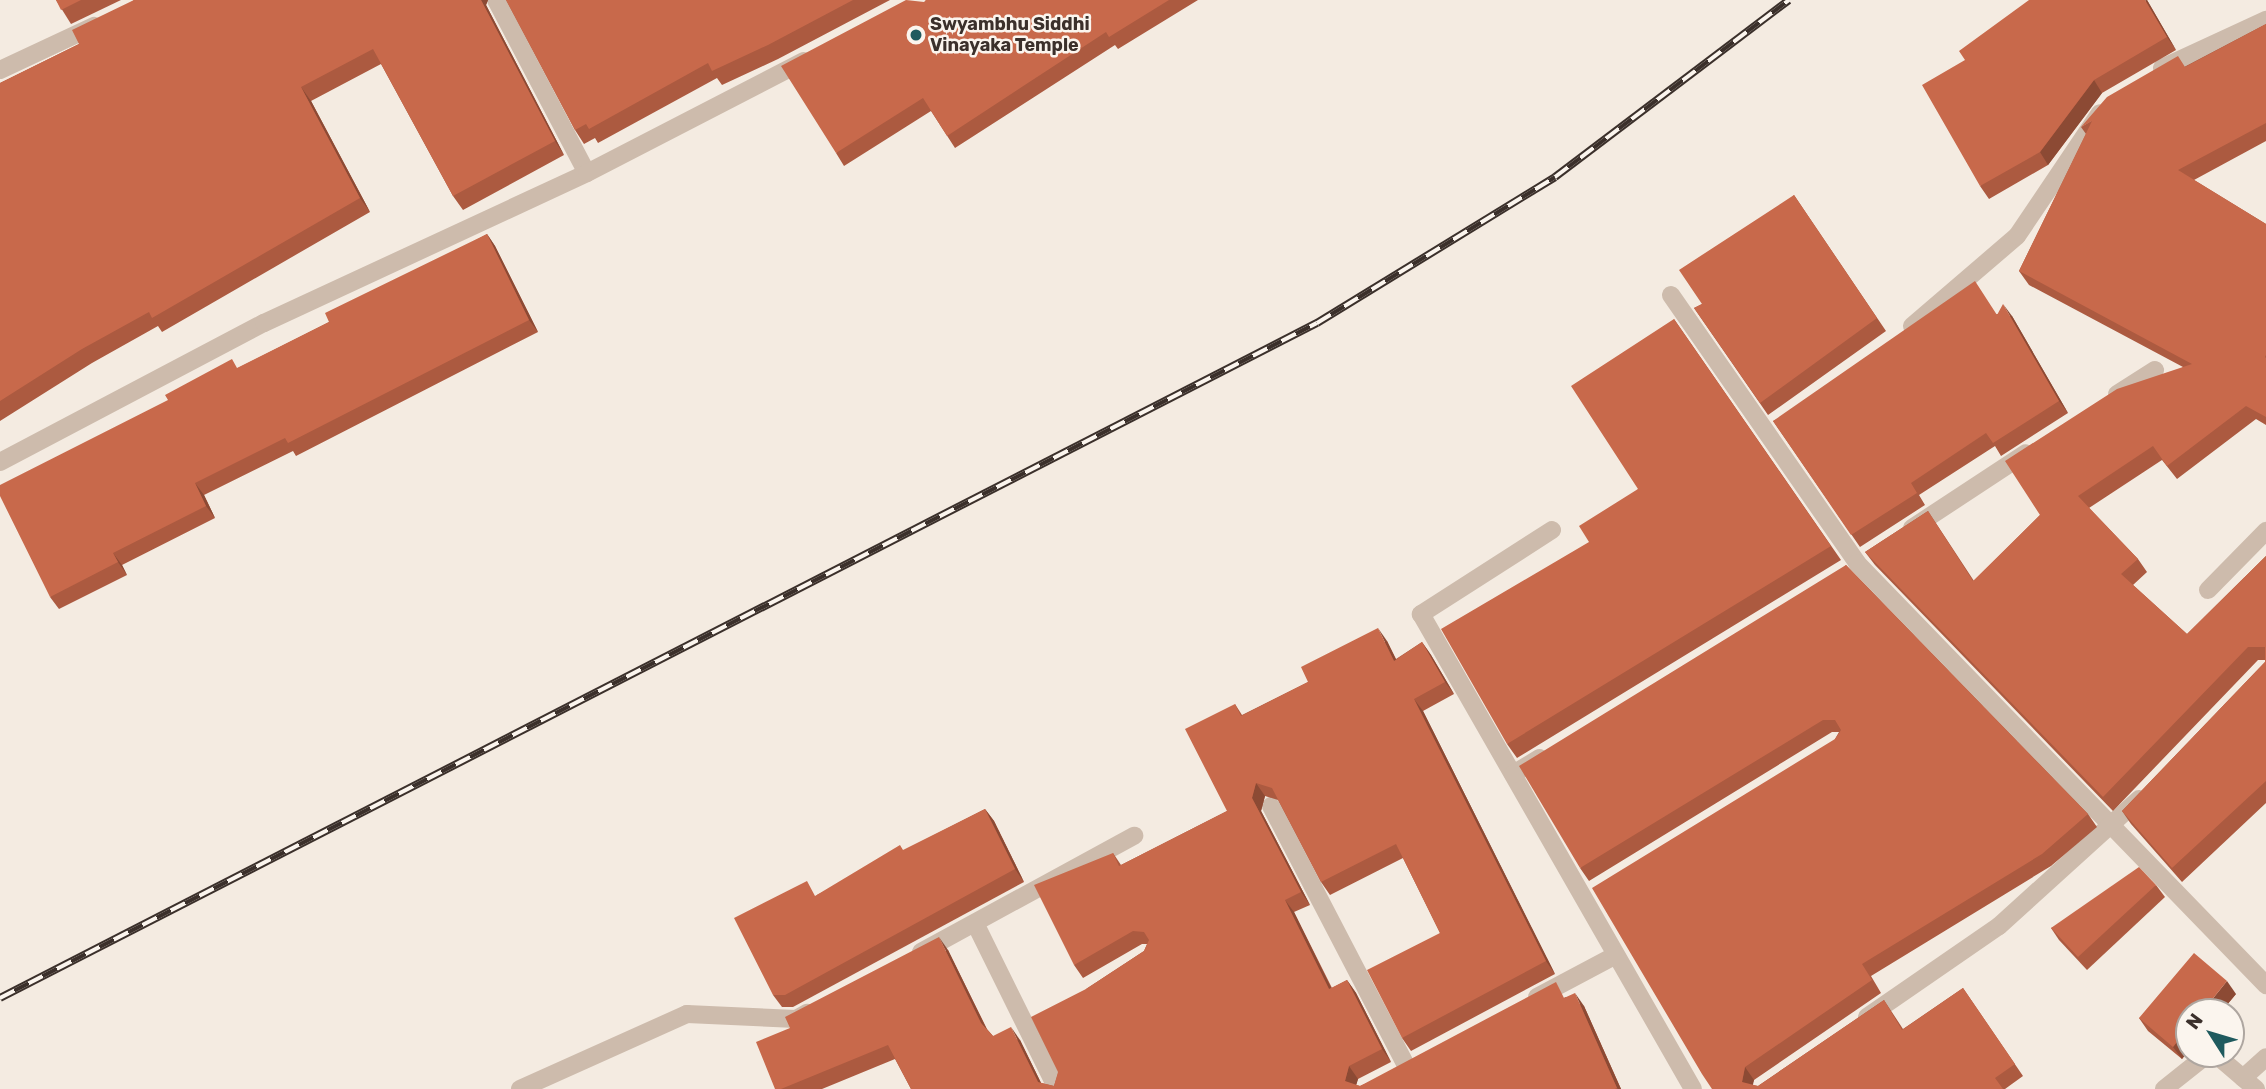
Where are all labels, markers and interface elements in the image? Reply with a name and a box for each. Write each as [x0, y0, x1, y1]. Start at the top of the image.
place label: Swyambhu Siddhi Vinayaka Temple [930, 14, 1090, 56]
marker: Swyambhu Siddhi Vinayaka Temple [908, 27, 924, 43]
north arrow [2175, 998, 2245, 1068]
text: N [2181, 1009, 2208, 1034]

